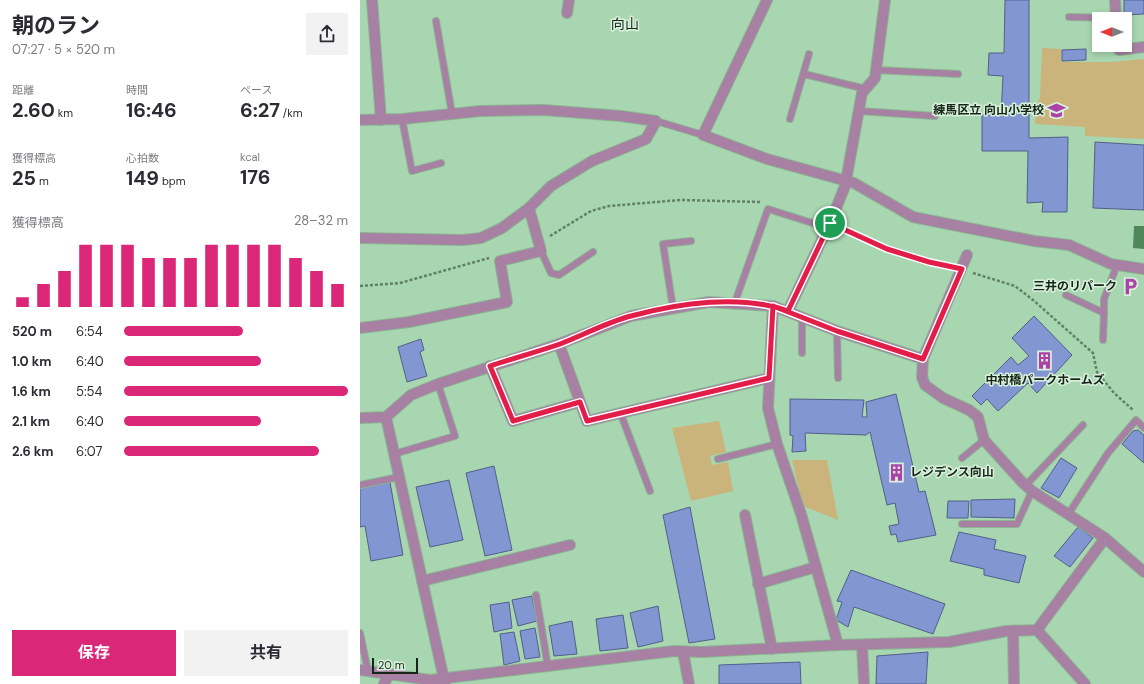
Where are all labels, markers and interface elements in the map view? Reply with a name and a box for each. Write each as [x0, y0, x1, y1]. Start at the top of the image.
text: 朝のラン [12, 11, 100, 40]
north arrow [1092, 12, 1132, 52]
map controls [1092, 12, 1132, 52]
button: share [306, 13, 348, 55]
district label: 向山 [611, 15, 639, 33]
text: 07:27 · 5 × 520 m [12, 41, 115, 58]
text: 距離 [12, 83, 34, 97]
text: 時間 [126, 83, 148, 97]
text: ペース [240, 83, 272, 97]
text: 2.60 [12, 97, 55, 123]
text: 16:46 [126, 97, 177, 123]
text: 6:27 [240, 97, 280, 123]
school or university icon: 練馬区立 向山小学校 [1047, 100, 1067, 120]
place label: 練馬区立 向山小学校 [933, 102, 1044, 118]
text: km [55, 106, 73, 120]
text: /km [280, 106, 303, 120]
text: kcal [240, 150, 260, 164]
text: 獲得標高 [12, 151, 56, 165]
text: 心拍数 [126, 151, 159, 165]
text: 176 [240, 164, 271, 190]
text: 25 [12, 165, 36, 191]
text: 149 [126, 165, 159, 191]
text: m [36, 174, 49, 188]
text: bpm [159, 174, 185, 188]
pin [813, 206, 847, 240]
text: 28–32 m [294, 212, 348, 229]
icon: arrive [819, 212, 841, 234]
text: 獲得標高 [12, 214, 64, 231]
parking icon: 三井のリパーク [1120, 276, 1140, 296]
place label: 三井のリパーク [1033, 278, 1117, 294]
text: 520 m [12, 323, 52, 340]
text: 6:54 [76, 323, 103, 340]
building icon: 中村橋パークホームズ [1035, 351, 1055, 371]
text: 1.0 km [12, 353, 51, 370]
text: 6:40 [76, 353, 104, 370]
place label: 中村橋パークホームズ [985, 372, 1105, 388]
text: 1.6 km [12, 383, 51, 400]
text: 5:54 [76, 383, 102, 400]
text: 2.1 km [12, 413, 50, 430]
text: 6:40 [76, 413, 104, 430]
text: 2.6 km [12, 443, 53, 460]
text: 6:07 [76, 443, 102, 460]
building icon: レジデンス向山 [887, 462, 907, 482]
place label: レジデンス向山 [910, 464, 994, 480]
button: 保存 [12, 630, 176, 676]
button: 共有 [184, 630, 348, 676]
scale bar [372, 656, 418, 675]
text: 20 m [378, 658, 404, 672]

